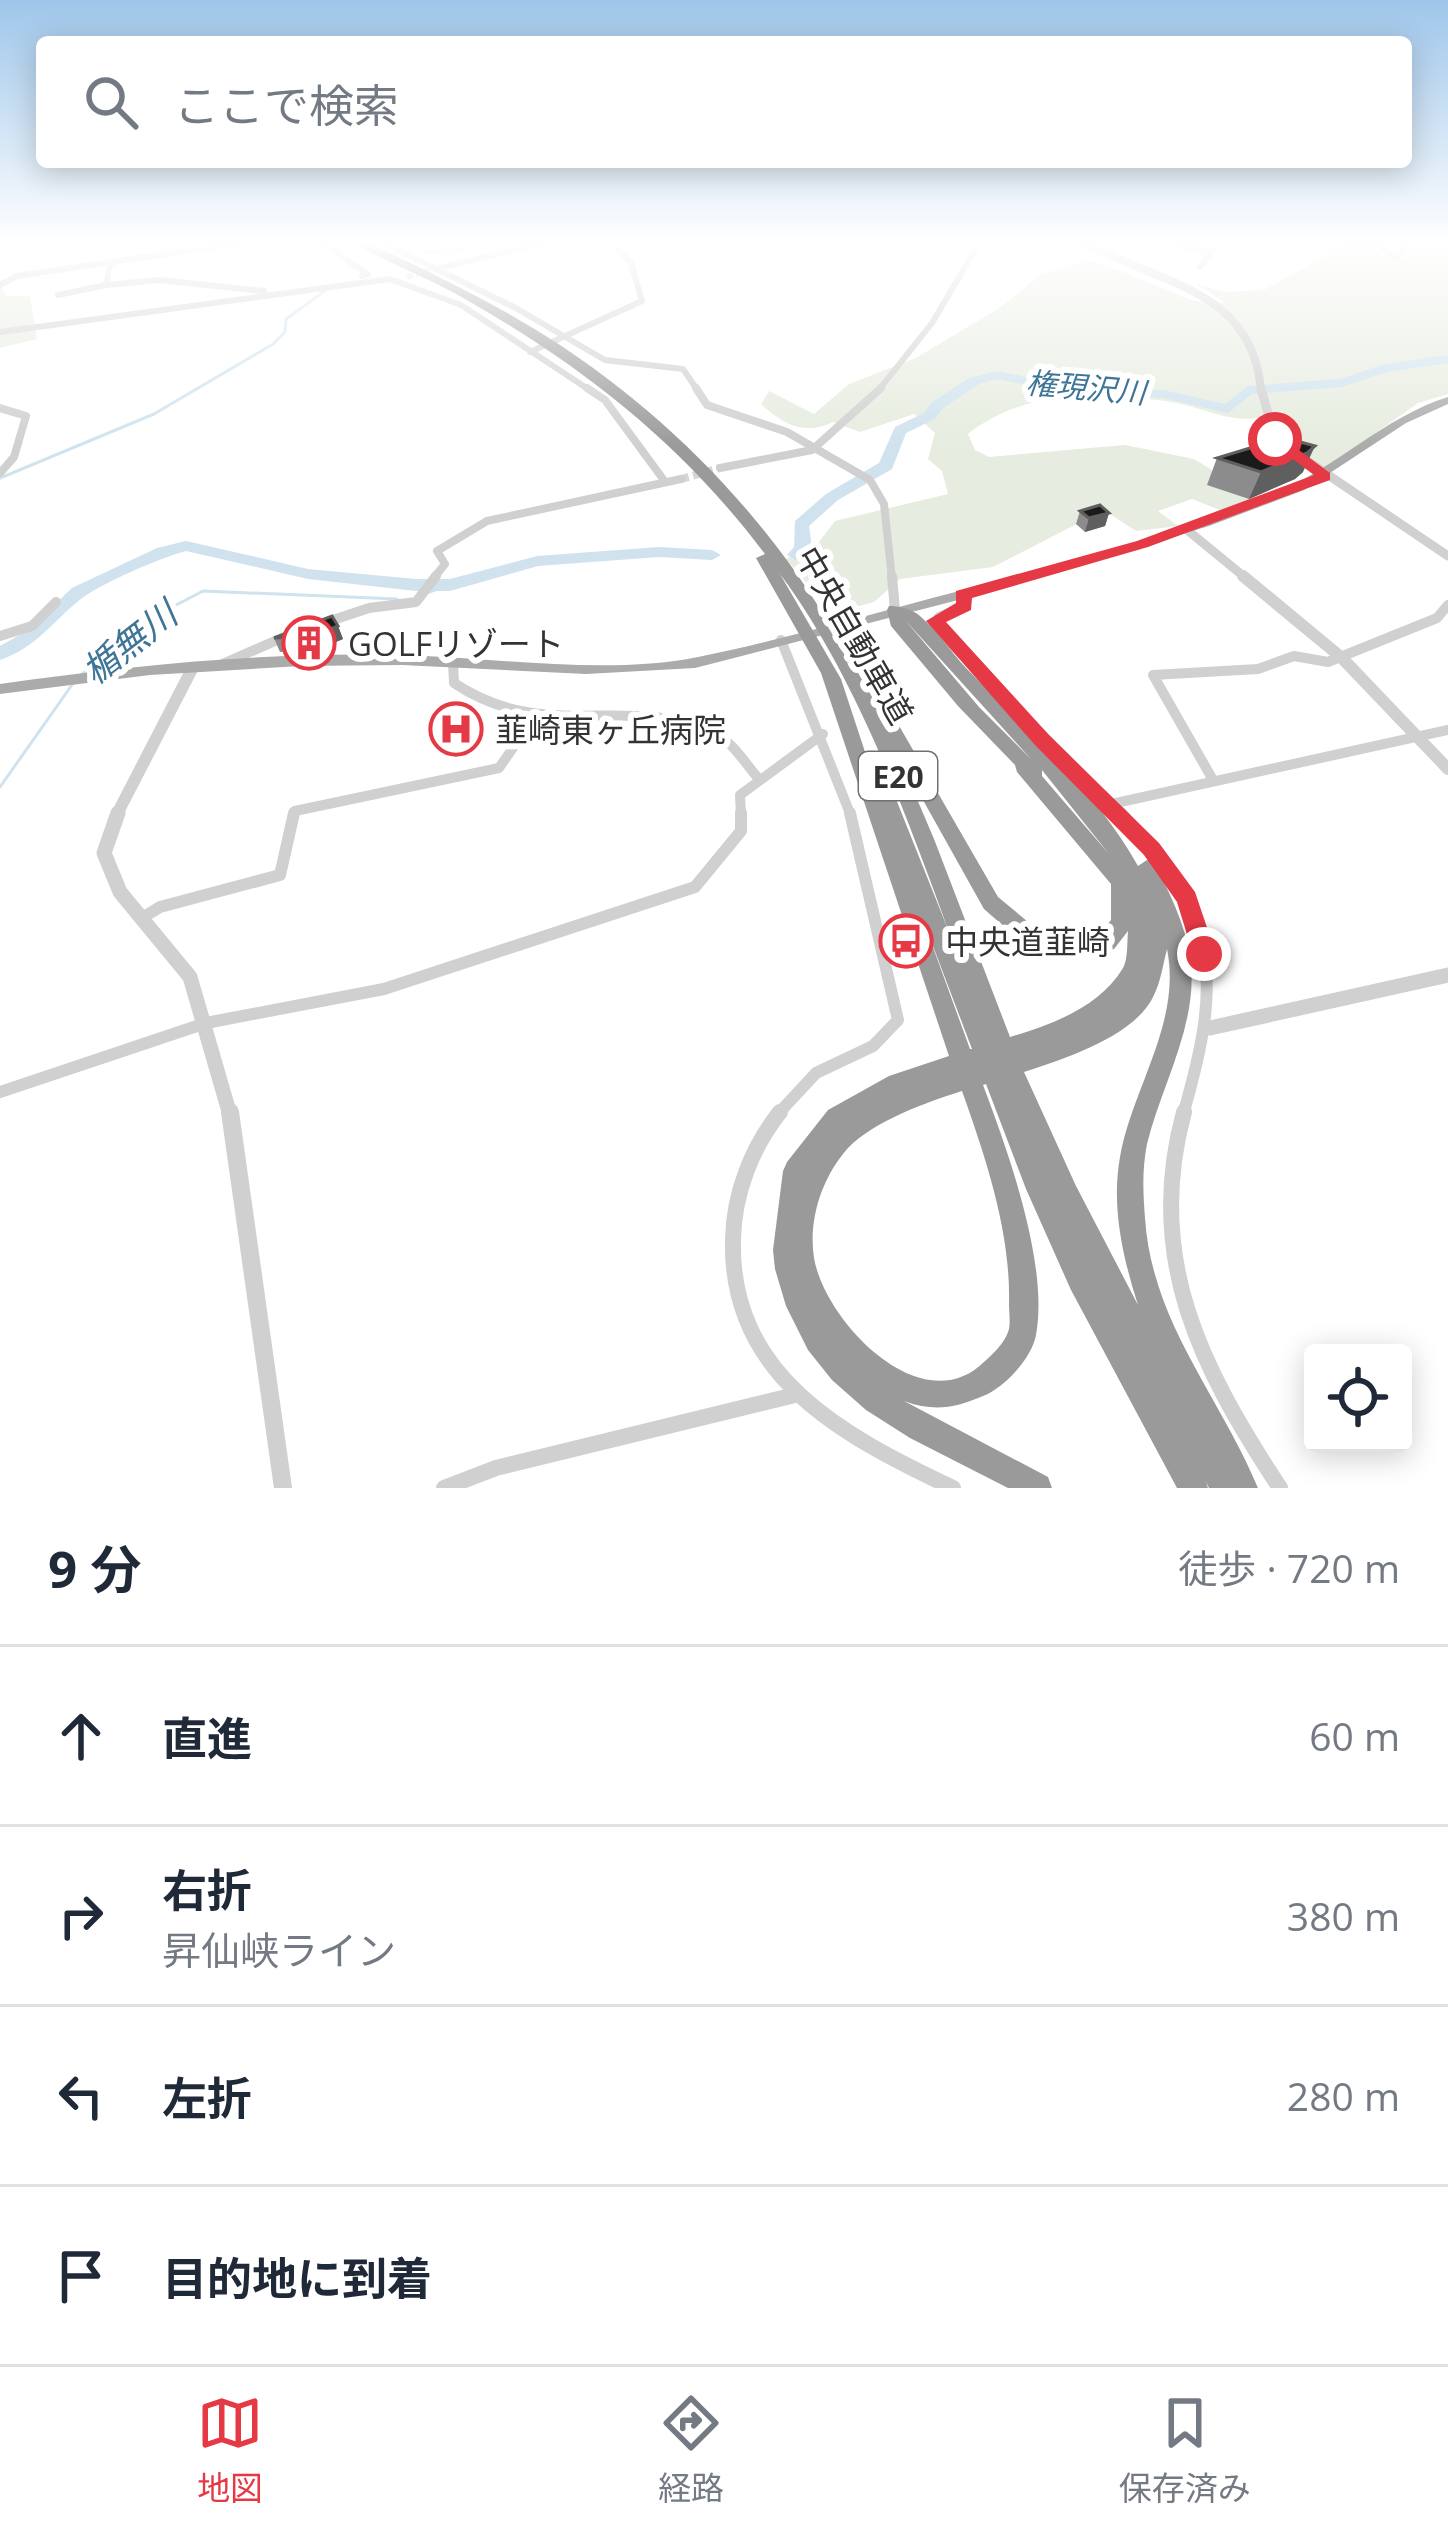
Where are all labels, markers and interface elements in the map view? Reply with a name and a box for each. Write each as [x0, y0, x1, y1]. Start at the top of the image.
search box [36, 36, 1412, 168]
icon: search [78, 69, 144, 135]
text: ここで検索 [174, 74, 399, 135]
water label: 権現沢川 [1024, 361, 1151, 413]
route start [1248, 412, 1302, 466]
street label: 中央自動車道 [786, 538, 924, 732]
water label: 楯無川 [71, 587, 190, 695]
building icon: GOLFリゾート [281, 615, 337, 671]
place label: GOLFリゾート [348, 621, 564, 666]
hospital icon: 韮崎東ヶ丘病院 [428, 701, 484, 757]
place label: 韮崎東ヶ丘病院 [495, 707, 726, 752]
road number: E20 [859, 752, 937, 800]
bus stop icon: 中央道韮崎 [878, 913, 934, 969]
place label: 中央道韮崎 [945, 919, 1110, 964]
route end [1177, 927, 1231, 981]
map controls [1304, 1344, 1412, 1452]
button: locate [1304, 1344, 1412, 1452]
text: 9 分 [48, 1533, 141, 1603]
text: 徒歩 · 720 m [1178, 1541, 1400, 1594]
icon: ahead [48, 1703, 114, 1769]
text: 直進 [162, 1707, 252, 1768]
text: 60 m [1309, 1709, 1400, 1762]
text: 右折 [162, 1859, 252, 1920]
icon: right [48, 1883, 114, 1949]
text: 380 m [1287, 1889, 1400, 1942]
text: 昇仙峡ライン [162, 1923, 396, 1976]
icon: left [48, 2063, 114, 2129]
text: 左折 [162, 2067, 252, 2128]
text: 280 m [1287, 2069, 1400, 2122]
icon: arrive [48, 2243, 114, 2309]
text: 目的地に到着 [162, 2247, 432, 2308]
tab: 地図 [197, 2390, 263, 2510]
tab: 経路 [658, 2390, 724, 2510]
tab: 保存済み [1119, 2390, 1251, 2510]

